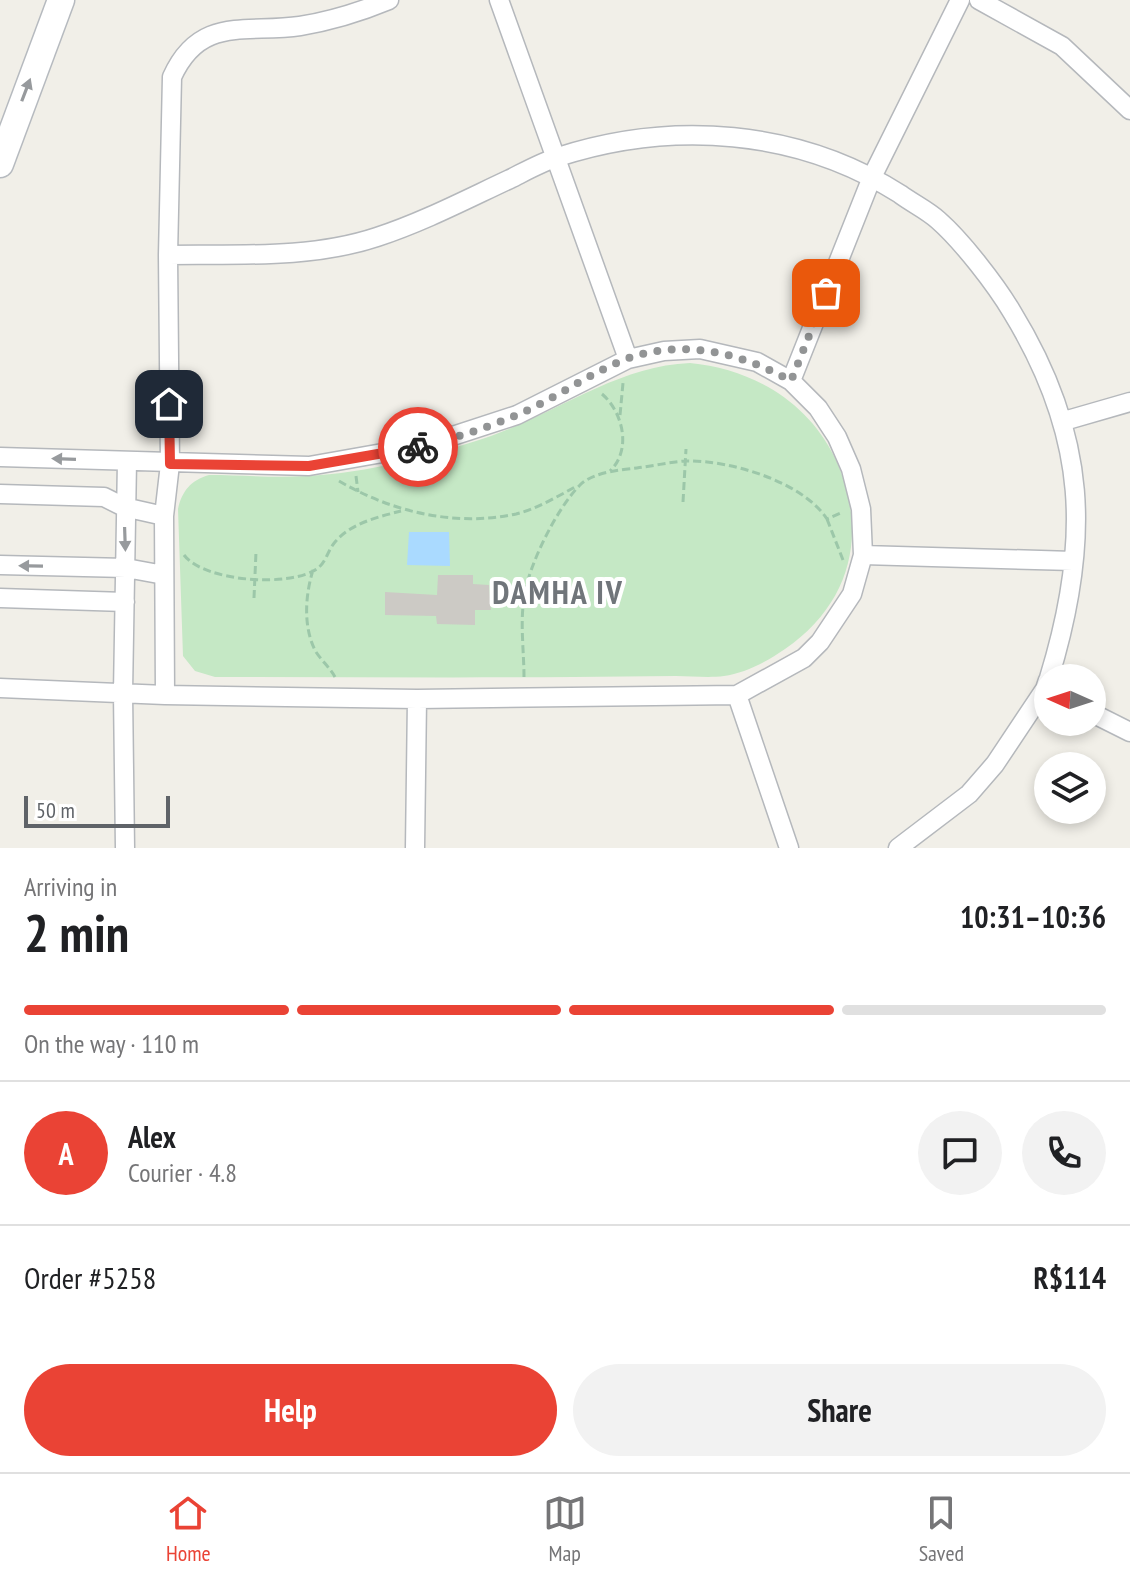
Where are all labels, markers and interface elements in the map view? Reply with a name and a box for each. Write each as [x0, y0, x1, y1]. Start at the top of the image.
one-way arrow [20, 78, 33, 102]
pin [792, 259, 860, 327]
icon: bag [804, 271, 848, 315]
pin [135, 370, 203, 438]
icon: home [147, 382, 191, 426]
courier [378, 407, 458, 487]
icon: bike [396, 425, 440, 469]
one-way arrow [51, 452, 76, 465]
one-way arrow [119, 527, 132, 552]
one-way arrow [18, 560, 43, 572]
district label: DAMHA IV [492, 571, 624, 613]
north arrow [1034, 664, 1106, 736]
map controls [1034, 664, 1106, 824]
button: layers [1034, 752, 1106, 824]
scale bar [24, 792, 170, 828]
text: 50 m [36, 796, 75, 824]
text: Arriving in [24, 870, 117, 903]
text: 10:31–10:36 [960, 897, 1106, 936]
text: 2 min [24, 899, 129, 966]
text: On the way · 110 m [24, 1027, 199, 1060]
button: chat [918, 1111, 1002, 1195]
button: phone [1022, 1111, 1106, 1195]
text: Alex [128, 1117, 176, 1156]
text: A [58, 1134, 74, 1173]
text: Courier · 4.8 [128, 1156, 237, 1189]
text: Order #5258 [24, 1258, 156, 1297]
text: R$114 [1034, 1258, 1106, 1297]
button: Help [24, 1364, 557, 1456]
button: Share [573, 1364, 1106, 1456]
tab: Home [166, 1491, 211, 1567]
tab: Map [543, 1491, 587, 1567]
tab: Saved [919, 1491, 964, 1567]

